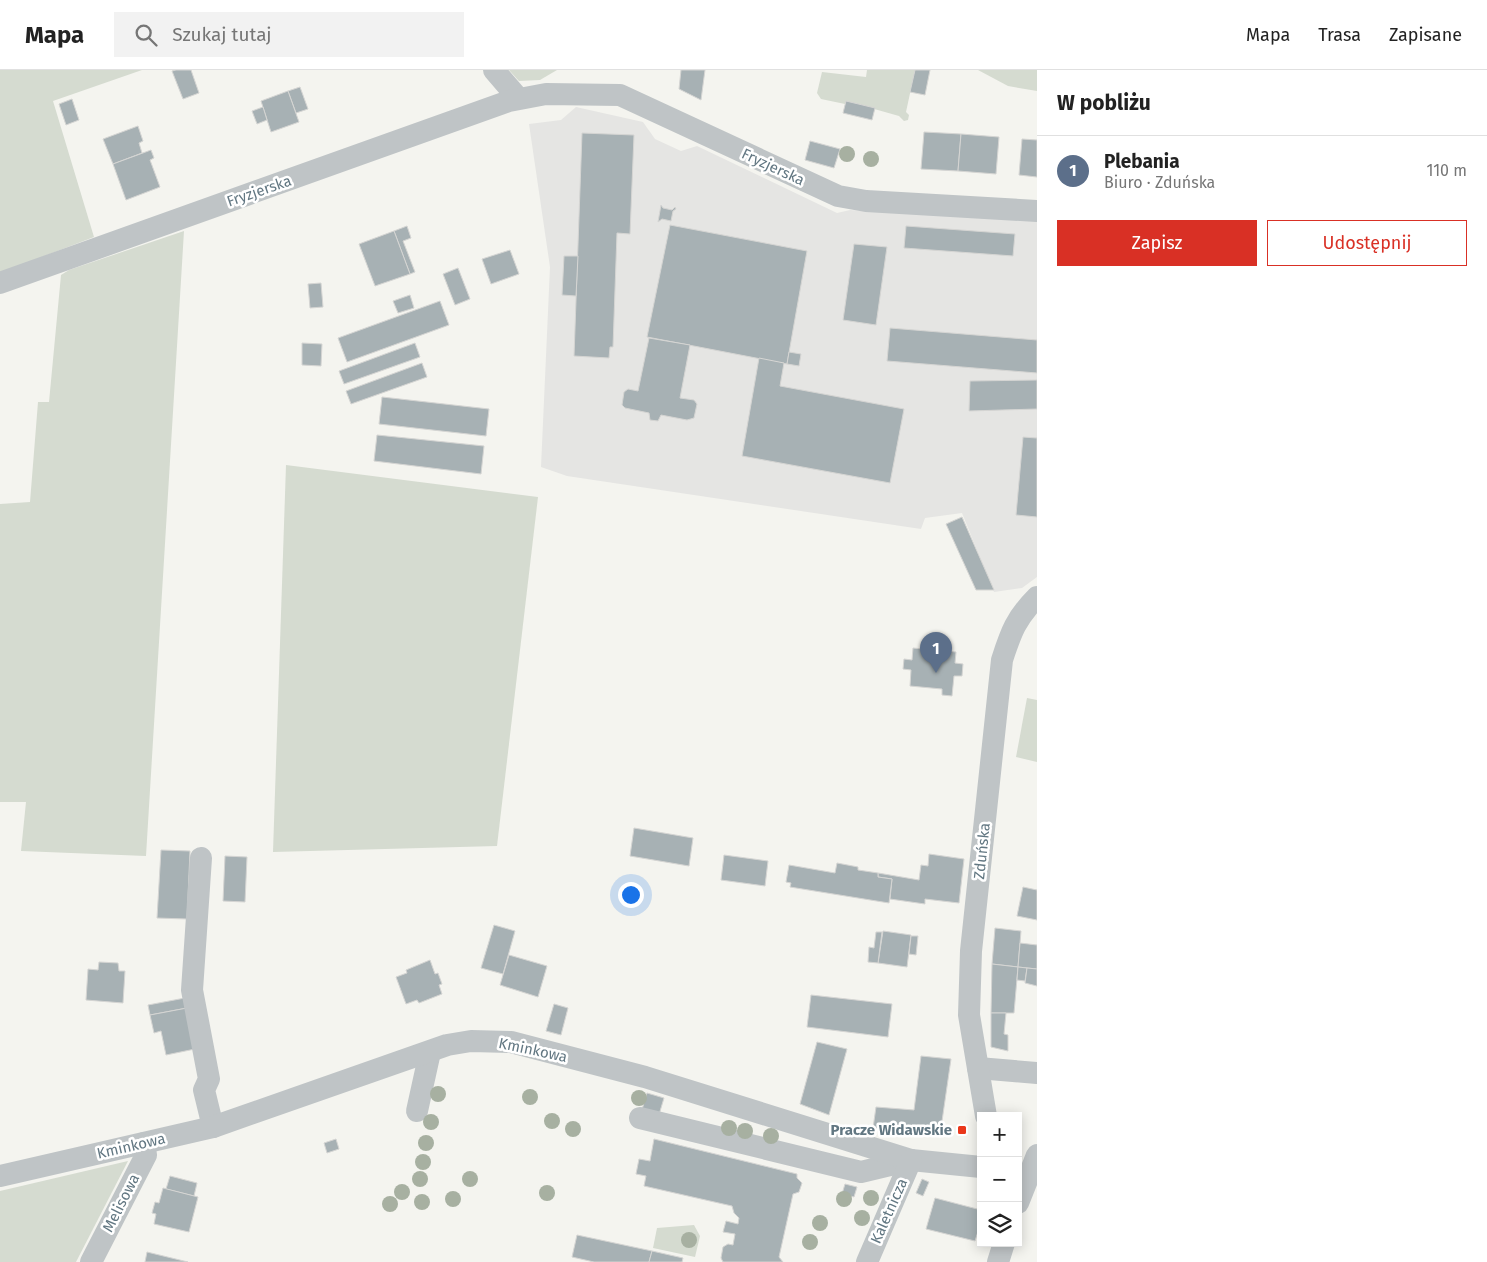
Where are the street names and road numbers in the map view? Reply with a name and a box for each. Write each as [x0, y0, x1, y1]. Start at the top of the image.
street label: Fryzjerska [739, 145, 807, 189]
street label: Fryzjerska [224, 172, 294, 210]
street label: Zduńska [970, 822, 994, 880]
street label: Kminkowa [497, 1034, 569, 1066]
street label: Kminkowa [95, 1129, 167, 1163]
street label: Melisowa [99, 1171, 143, 1235]
street label: Kaletnicza [867, 1176, 911, 1246]

